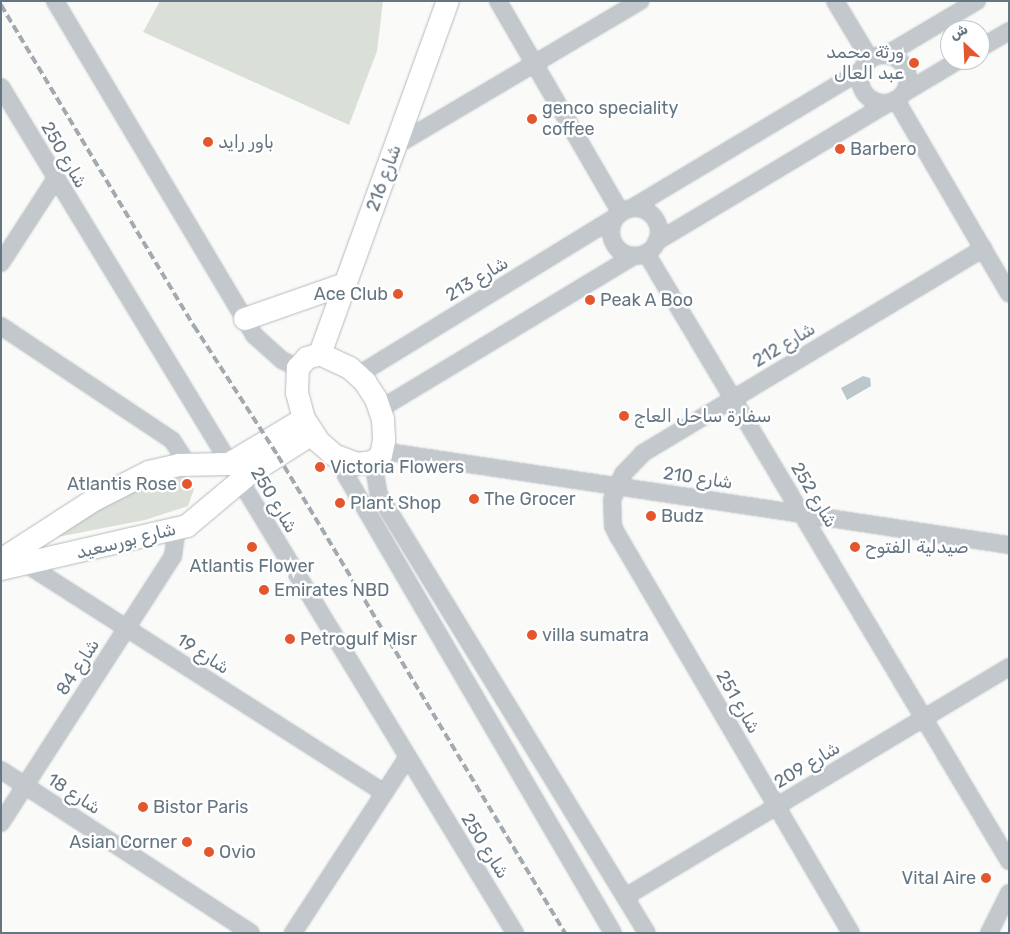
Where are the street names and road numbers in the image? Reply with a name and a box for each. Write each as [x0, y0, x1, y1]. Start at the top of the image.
street label: شارع 250 [36, 118, 92, 192]
street label: شارع 216 [362, 142, 406, 214]
street label: شارع 213 [442, 252, 512, 306]
street label: شارع 212 [749, 318, 819, 372]
street label: شارع 252 [786, 459, 842, 531]
street label: شارع 210 [662, 462, 734, 494]
street label: شارع 250 [246, 463, 302, 537]
street label: شارع بورسعيد [74, 518, 178, 564]
street label: شارع 19 [173, 629, 233, 679]
street label: شارع 84 [52, 635, 104, 699]
street label: شارع 251 [711, 667, 765, 737]
street label: شارع 209 [770, 737, 844, 793]
street label: شارع 18 [43, 769, 105, 819]
street label: شارع 250 [457, 809, 513, 883]

